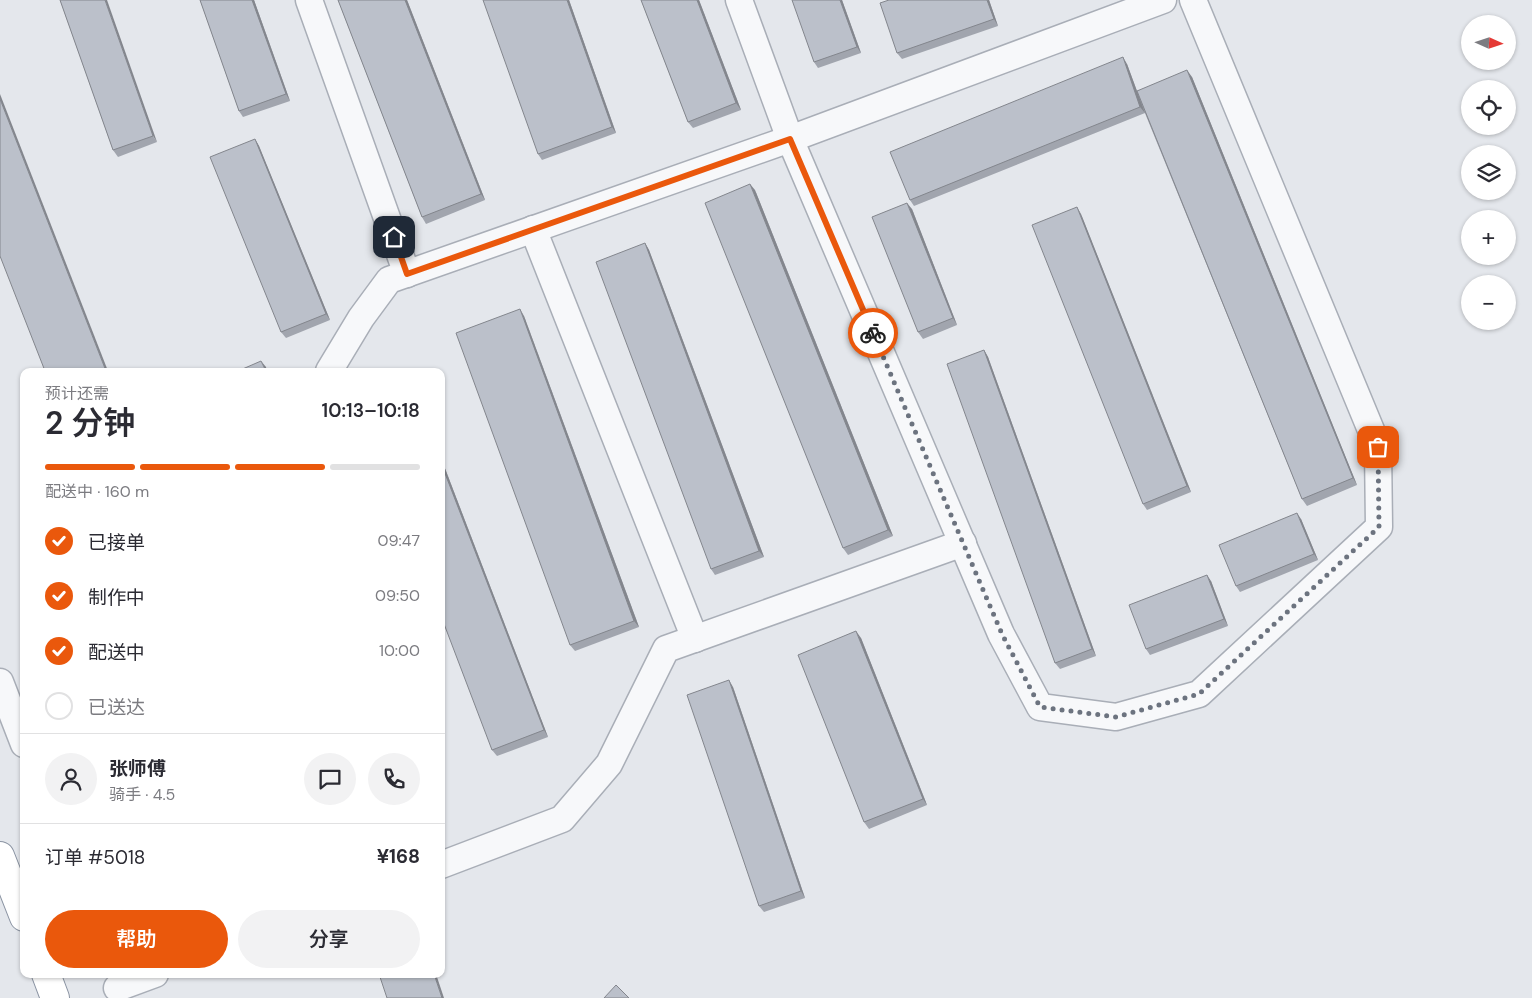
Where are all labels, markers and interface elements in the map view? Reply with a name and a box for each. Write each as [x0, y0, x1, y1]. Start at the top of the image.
north arrow [1461, 15, 1516, 70]
map controls [1461, 15, 1516, 330]
button: locate [1461, 80, 1516, 135]
button: layers [1461, 145, 1516, 200]
button: + [1461, 210, 1516, 265]
pin [373, 216, 415, 258]
icon: home [380, 223, 408, 251]
button: − [1461, 275, 1516, 330]
courier [848, 308, 898, 358]
icon: bike [859, 319, 887, 347]
text: 预计还需 [45, 383, 109, 404]
text: 10:13–10:18 [322, 398, 420, 423]
text: 2 分钟 [45, 402, 135, 444]
pin [1357, 426, 1399, 468]
icon: bag [1364, 433, 1392, 461]
text: 配送中 · 160 m [45, 481, 149, 502]
icon: check [45, 527, 73, 555]
text: 已接单 [88, 530, 145, 555]
text: 09:47 [378, 530, 420, 551]
icon: check [45, 582, 73, 610]
text: 制作中 [88, 585, 145, 610]
text: 09:50 [375, 585, 420, 606]
icon: check [45, 637, 73, 665]
text: 配送中 [88, 640, 145, 665]
text: 10:00 [379, 640, 420, 661]
text: 已送达 [88, 695, 145, 720]
button: person [45, 753, 97, 805]
button: chat [304, 753, 356, 805]
button: phone [368, 753, 420, 805]
text: 张师傅 [109, 756, 166, 781]
text: 骑手 · 4.5 [109, 784, 175, 805]
text: ¥168 [377, 844, 420, 869]
text: 订单 #5018 [45, 845, 145, 870]
button: 帮助 [45, 910, 228, 968]
button: 分享 [238, 910, 420, 968]

